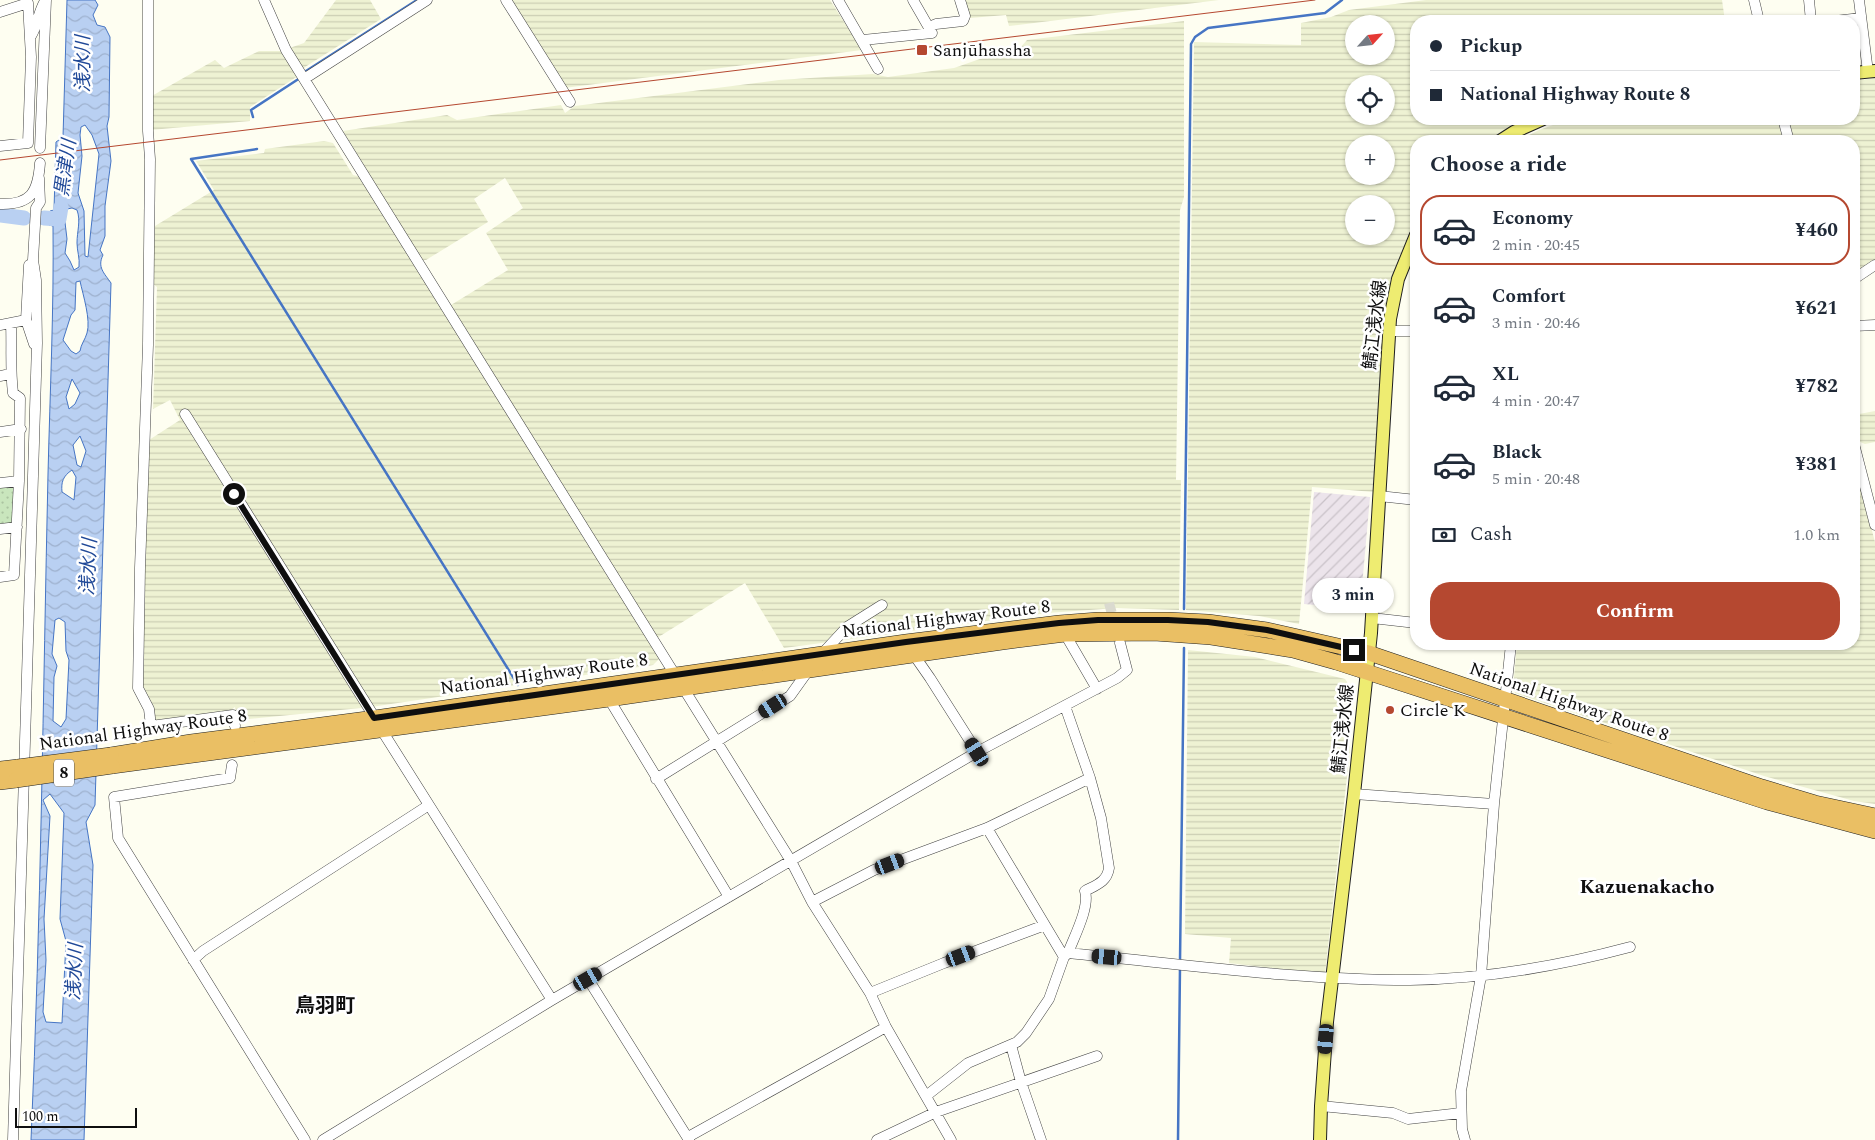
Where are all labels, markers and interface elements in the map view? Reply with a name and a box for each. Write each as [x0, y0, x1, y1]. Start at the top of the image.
north arrow [1345, 15, 1395, 65]
map controls [1345, 15, 1395, 245]
text: Pickup [1460, 32, 1522, 61]
water label: 浅水川 [69, 34, 98, 93]
place label: Sanjūhassha [933, 37, 1032, 64]
marker: Sanjūhassha [915, 43, 929, 57]
button: locate [1345, 75, 1395, 125]
text: National Highway Route 8 [1460, 80, 1690, 109]
button: + [1345, 135, 1395, 185]
water label: 黒津川 [48, 136, 85, 198]
text: Choose a ride [1430, 148, 1567, 181]
button: − [1345, 195, 1395, 245]
text: Economy [1492, 204, 1573, 233]
icon: car [1432, 208, 1477, 253]
text: ¥460 [1795, 216, 1838, 245]
text: 2 min · 20:45 [1492, 233, 1580, 257]
street label: 鯖江浅水線 [1356, 279, 1394, 371]
text: Comfort [1492, 282, 1566, 311]
icon: car [1432, 286, 1477, 331]
text: ¥621 [1795, 294, 1838, 323]
text: 3 min · 20:46 [1492, 311, 1580, 335]
text: XL [1492, 360, 1519, 389]
icon: car [1432, 364, 1477, 409]
text: ¥782 [1795, 372, 1838, 401]
text: 4 min · 20:47 [1492, 389, 1580, 413]
text: Black [1492, 438, 1542, 467]
icon: car [1432, 442, 1477, 487]
text: ¥381 [1795, 450, 1838, 479]
text: 5 min · 20:48 [1492, 467, 1580, 491]
route start [223, 483, 245, 505]
text: Cash [1470, 520, 1512, 549]
icon: cash [1430, 521, 1458, 549]
text: 1.0 km [1793, 523, 1840, 547]
water label: 浅水川 [73, 536, 105, 596]
callout: 3 min [1313, 578, 1395, 612]
button: Confirm [1430, 582, 1840, 640]
text: 3 min [1332, 583, 1374, 607]
street label: National Highway Route 8 [840, 593, 1052, 645]
route end [1343, 639, 1365, 661]
street label: National Highway Route 8 [438, 646, 650, 702]
street label: National Highway Route 8 [1466, 655, 1672, 749]
street label: 鯖江浅水線 [1325, 683, 1361, 775]
car [756, 692, 789, 720]
place label: Circle K [1400, 697, 1466, 724]
street label: National Highway Route 8 [37, 702, 249, 758]
marker: Circle K [1384, 704, 1396, 716]
car [962, 735, 991, 769]
road number: 8 [54, 760, 74, 786]
car [873, 852, 906, 876]
district label: Kazuenakacho [1580, 872, 1714, 902]
water label: 浅水川 [59, 941, 91, 1001]
car [944, 944, 977, 968]
car [1091, 948, 1122, 966]
car [571, 965, 604, 993]
district label: 鳥羽町 [295, 991, 355, 1021]
car [1317, 1023, 1334, 1055]
scale bar [15, 1105, 138, 1128]
text: 100 m [22, 1106, 59, 1127]

